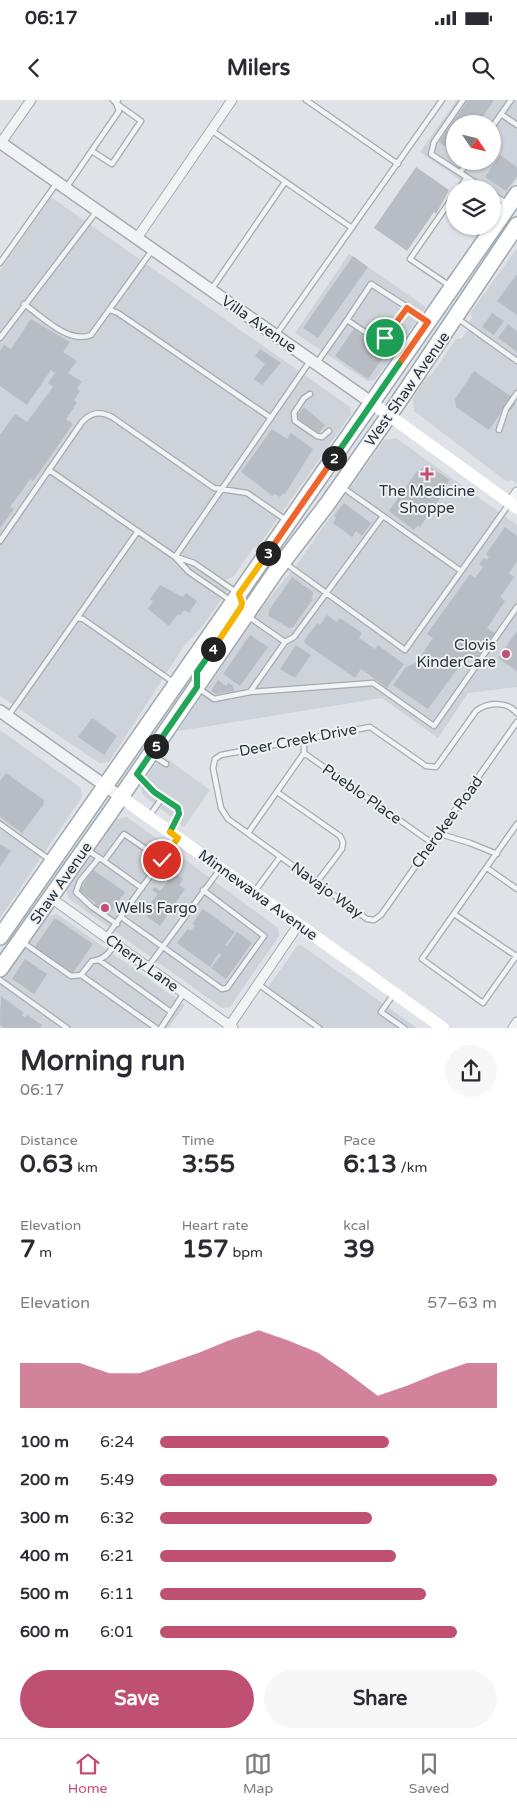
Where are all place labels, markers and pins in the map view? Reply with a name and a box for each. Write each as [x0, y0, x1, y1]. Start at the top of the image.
pin [364, 317, 406, 359]
pin: 2 [322, 446, 346, 470]
marker: The Medicine Shoppe [421, 468, 433, 480]
place label: The Medicine Shoppe [379, 482, 475, 517]
pin: 3 [256, 540, 280, 566]
pin: 4 [200, 636, 226, 662]
place label: Clovis KinderCare [417, 636, 496, 671]
marker: Clovis KinderCare [500, 648, 512, 660]
pin: 5 [144, 734, 168, 758]
pin [141, 839, 183, 881]
place label: Wells Fargo [115, 899, 197, 917]
marker: Wells Fargo [99, 902, 111, 914]

